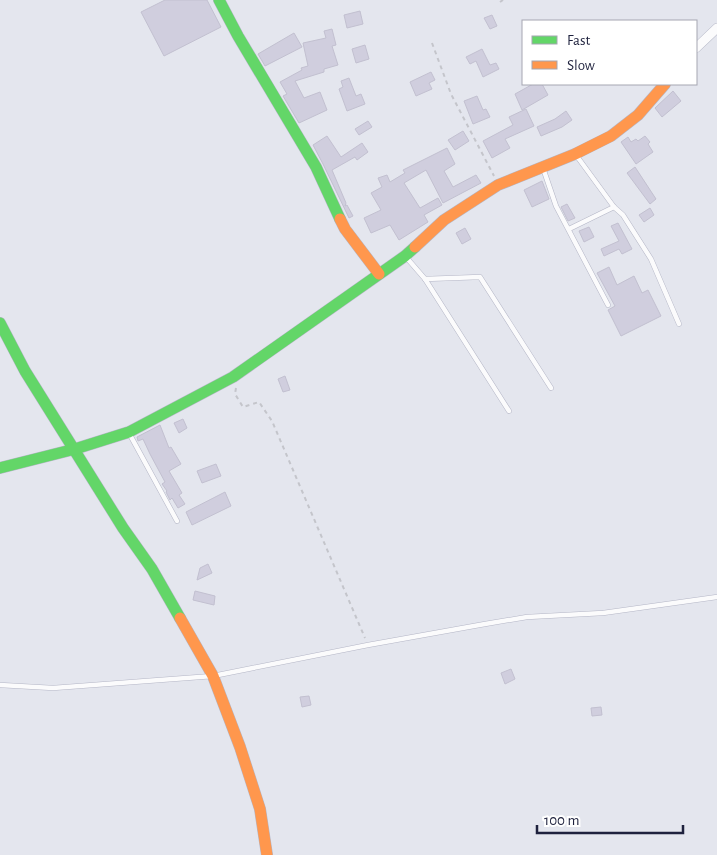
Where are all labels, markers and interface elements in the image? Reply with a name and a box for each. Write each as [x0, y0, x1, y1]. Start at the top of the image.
legend [522, 20, 697, 85]
text: Fast [567, 33, 591, 48]
text: Slow [567, 58, 595, 73]
scale bar [537, 802, 683, 834]
text: 100 m [544, 813, 579, 828]

